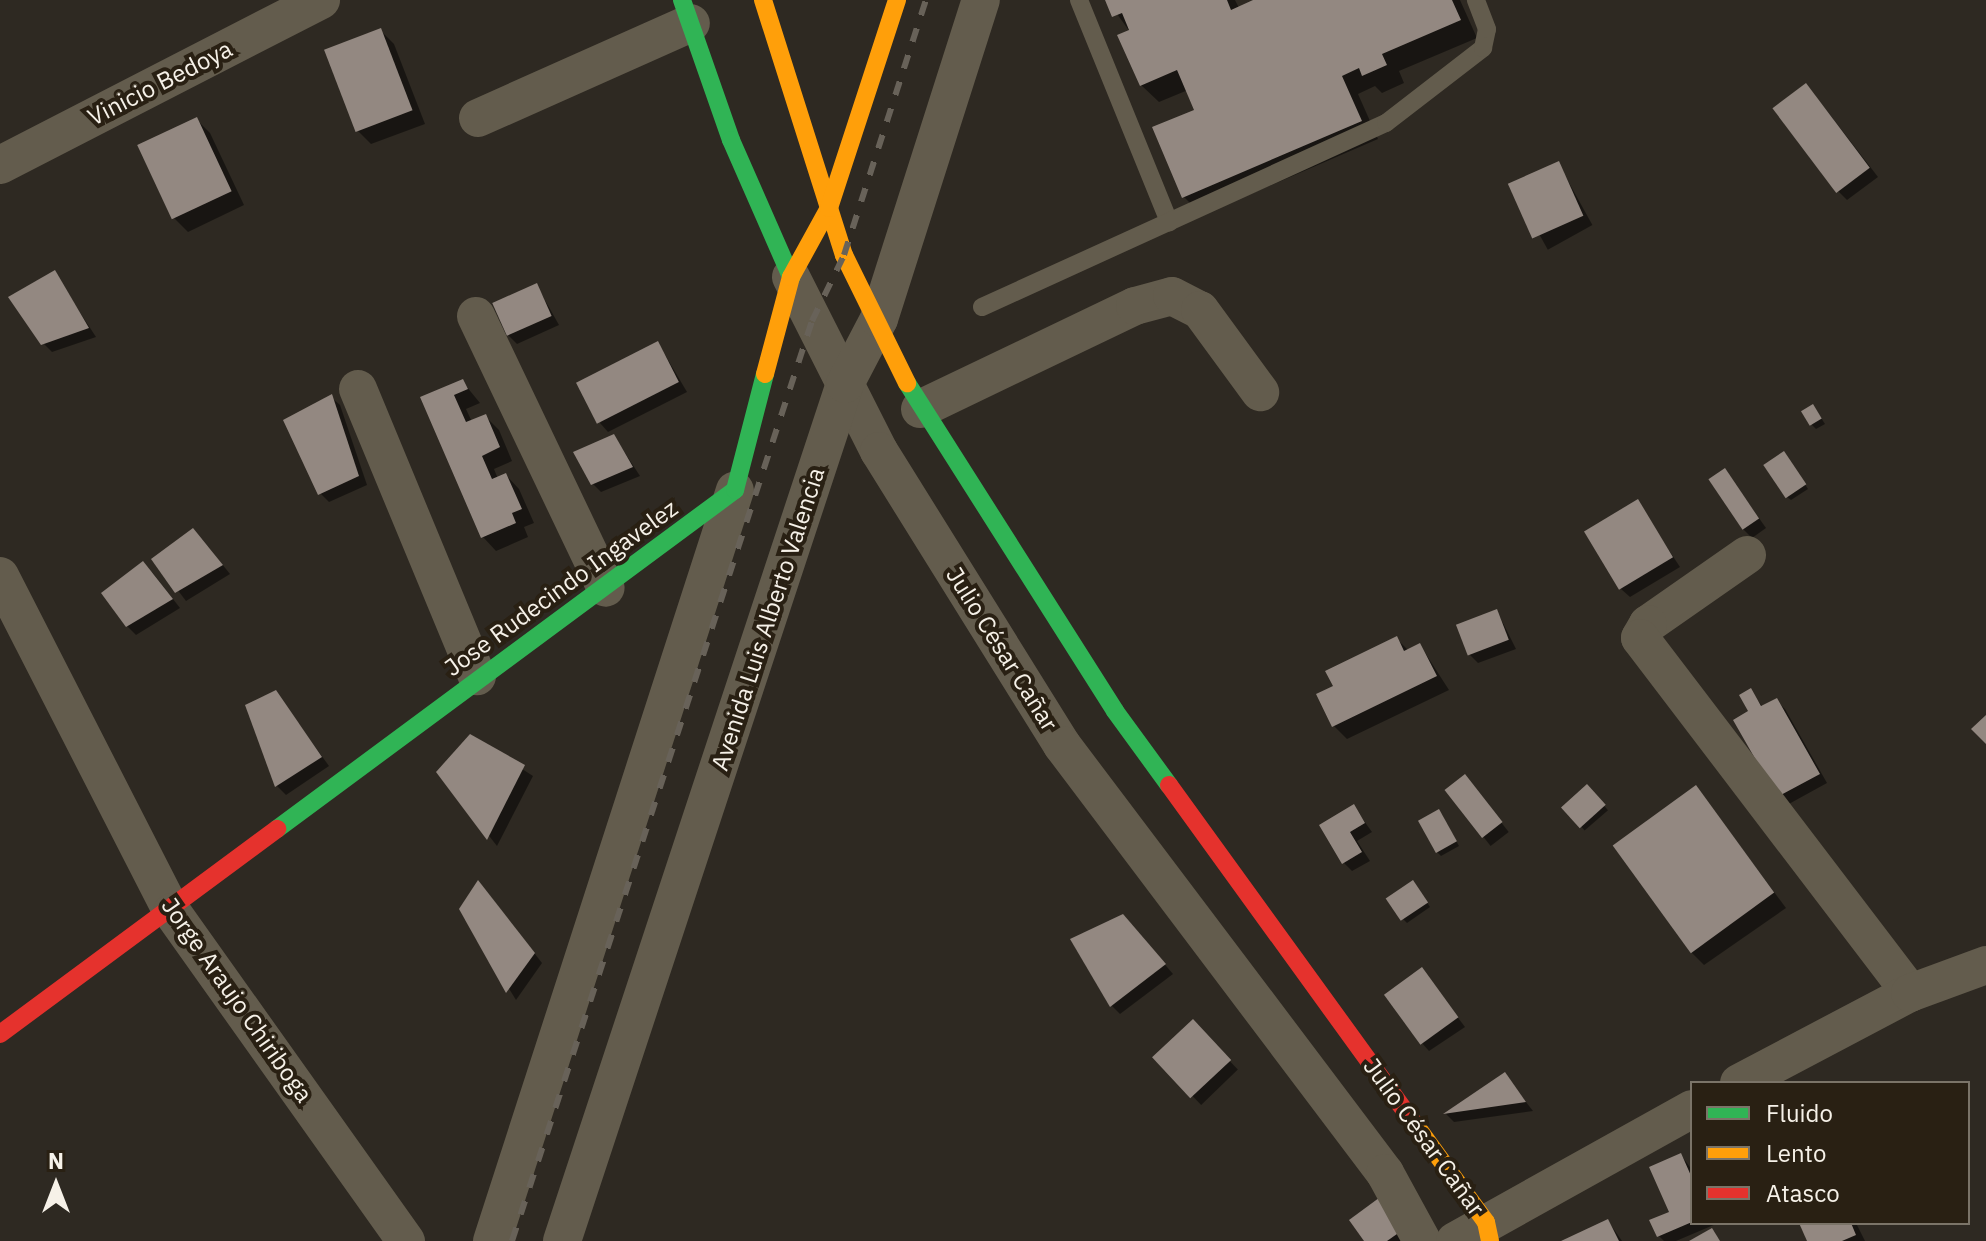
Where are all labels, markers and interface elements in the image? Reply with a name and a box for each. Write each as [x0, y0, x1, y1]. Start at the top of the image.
street label: Vinicio Bedoya [83, 34, 237, 132]
street label: Avenida Luis Alberto Valencia [705, 464, 831, 774]
street label: Jose Rudecindo Ingavelez [439, 494, 683, 682]
street label: Julio César Cañar [940, 562, 1064, 736]
street label: Jorge Araujo Chiriboga [155, 892, 319, 1108]
street label: Julio César Cañar [1357, 1053, 1491, 1221]
legend [1690, 1081, 1970, 1225]
text: Fluido [1766, 1097, 1833, 1129]
text: Lento [1766, 1137, 1826, 1169]
north arrow [16, 1145, 96, 1225]
text: N [48, 1146, 64, 1175]
text: Atasco [1766, 1177, 1840, 1209]

